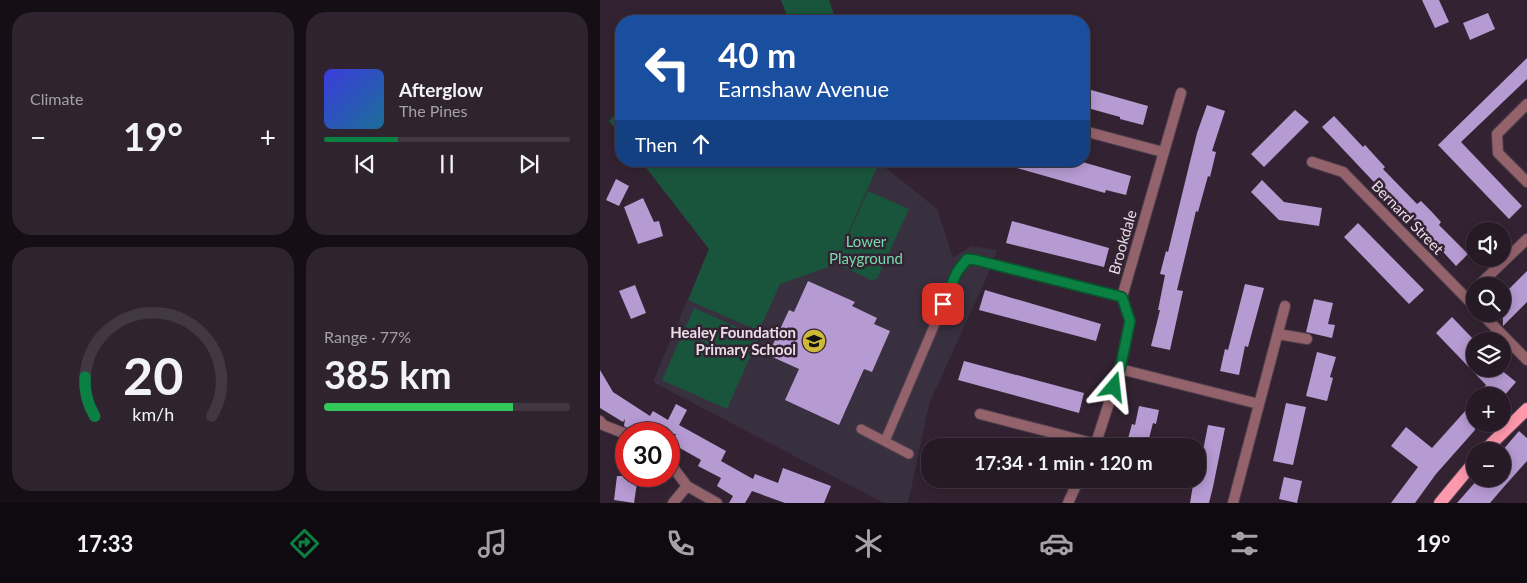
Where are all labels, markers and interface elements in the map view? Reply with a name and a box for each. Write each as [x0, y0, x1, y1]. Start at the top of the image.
text: 40 m [718, 33, 796, 75]
icon: left [635, 35, 700, 100]
text: Earnshaw Avenue [718, 75, 889, 102]
text: Afterglow [399, 78, 483, 101]
text: Climate [30, 89, 83, 108]
text: The Pines [399, 101, 468, 120]
text: 19° [123, 113, 183, 159]
text: − [30, 120, 46, 154]
text: + [260, 120, 276, 154]
icon: ahead [687, 130, 715, 158]
text: Then [635, 133, 677, 156]
icon: previous [351, 150, 379, 178]
icon: pause [433, 150, 461, 178]
icon: next [515, 150, 543, 178]
street label: Bernard Street [1368, 176, 1448, 258]
street label: Brookdale [1104, 208, 1140, 276]
map controls [1466, 222, 1511, 487]
button: sound [1466, 222, 1511, 267]
park label: Lower Playground [829, 232, 903, 267]
button: search [1466, 277, 1511, 322]
pin [922, 283, 964, 325]
icon: arrive [929, 290, 957, 318]
place label: Healey Foundation Primary School [670, 323, 796, 358]
text: Range · 77% [324, 327, 411, 346]
school or university icon: Healey Foundation Primary School [801, 328, 827, 354]
button: layers [1466, 332, 1511, 377]
text: 20 [123, 344, 183, 406]
text: 385 km [324, 351, 452, 397]
position arrow [1087, 360, 1139, 412]
button: + [1466, 387, 1511, 432]
text: km/h [132, 403, 174, 425]
speed limit sign: 30 [615, 422, 680, 487]
button: − [1466, 442, 1511, 487]
text: 17:34 · 1 min · 120 m [974, 451, 1153, 474]
icon: directions [287, 526, 322, 561]
icon: music [475, 526, 510, 561]
icon: phone [663, 526, 698, 561]
icon: climate [851, 526, 886, 561]
icon: car [1039, 526, 1074, 561]
icon: filters [1227, 526, 1262, 561]
text: 17:33 [77, 530, 133, 557]
text: 19° [1416, 530, 1450, 557]

